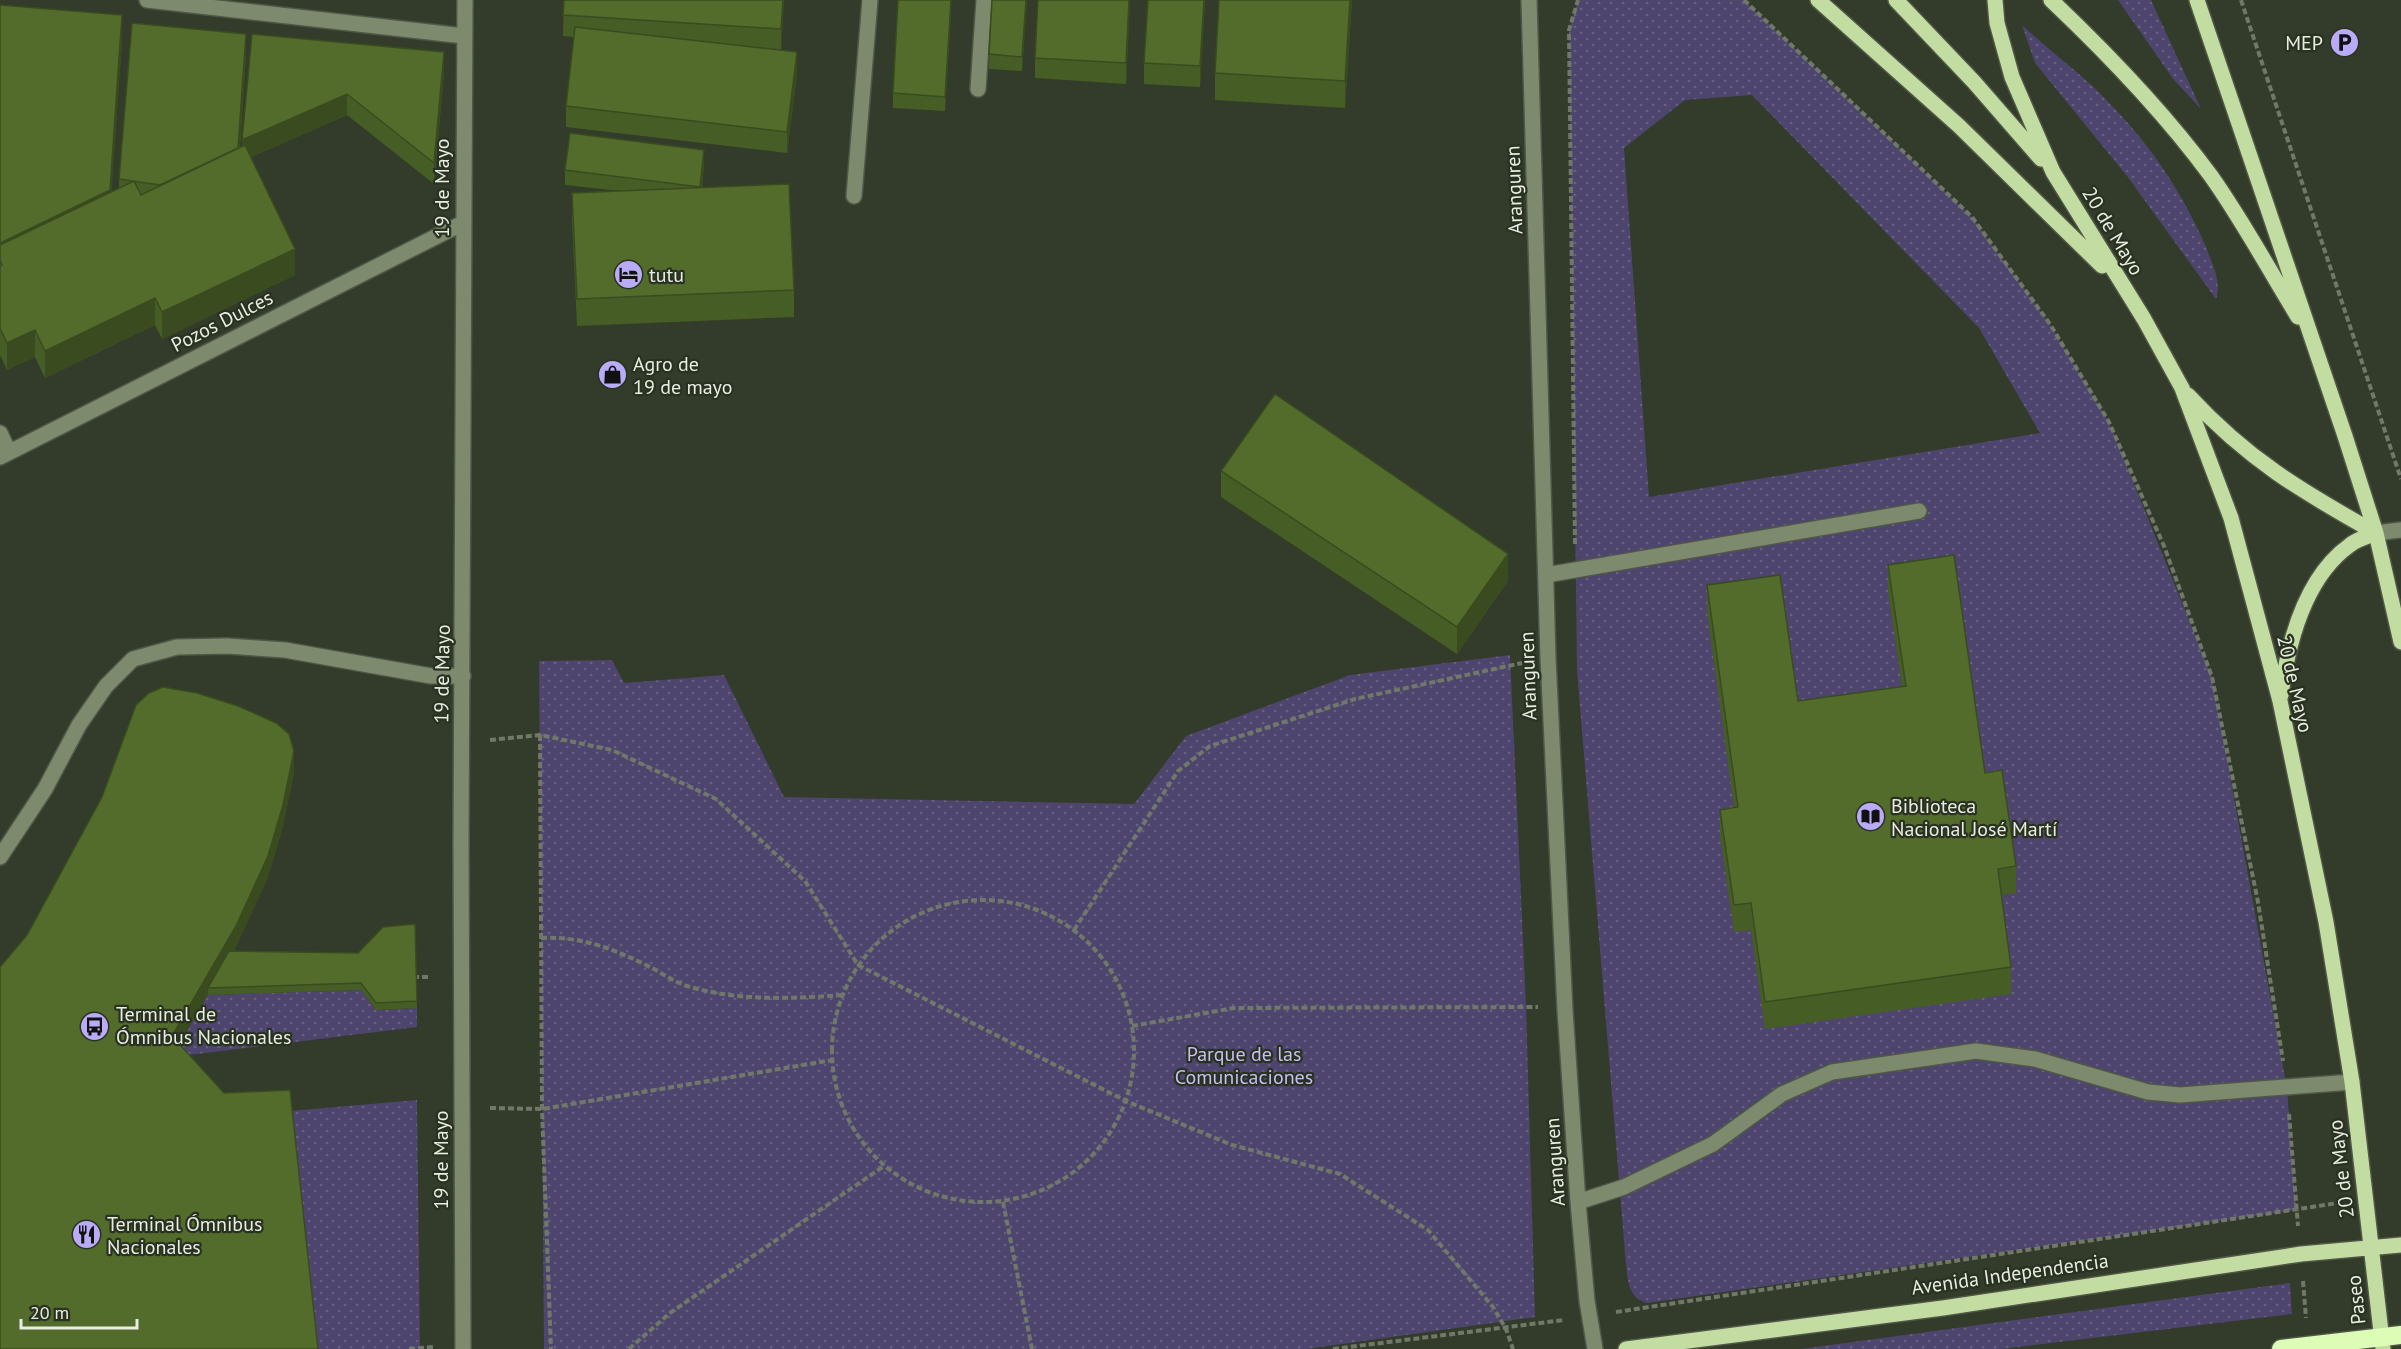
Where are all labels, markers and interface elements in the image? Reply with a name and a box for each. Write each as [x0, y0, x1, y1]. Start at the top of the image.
parking icon: MEP [2328, 27, 2360, 59]
place label: MEP [2285, 30, 2323, 56]
street label: 19 de Mayo [429, 139, 455, 237]
street label: Aranguren [1499, 145, 1529, 235]
street label: 20 de Mayo [2076, 182, 2150, 280]
hotel icon: tutu [612, 259, 644, 291]
place label: tutu [649, 262, 684, 288]
street label: Pozos Dulces [167, 284, 277, 358]
place label: Agro de 19 de mayo [633, 351, 732, 400]
shop icon: Agro de 19 de mayo [596, 359, 628, 391]
street label: 19 de Mayo [428, 624, 456, 724]
street label: Aranguren [1513, 631, 1543, 721]
street label: 20 de Mayo [2271, 633, 2319, 735]
place label: Biblioteca Nacional José Martí [1891, 793, 2057, 842]
library icon: Biblioteca Nacional José Martí [1854, 801, 1886, 833]
place label: Terminal de Ómnibus Nacionales [116, 1001, 291, 1050]
bus stop icon: Terminal de Ómnibus Nacionales [79, 1010, 111, 1042]
park label: Parque de las Comunicaciones [1175, 1041, 1313, 1090]
street label: 19 de Mayo [428, 1111, 454, 1209]
street label: Aranguren [1539, 1117, 1571, 1207]
street label: 20 de Mayo [2322, 1118, 2360, 1220]
place label: Terminal Ómnibus Nacionales [107, 1211, 262, 1260]
restaurant icon: Terminal Ómnibus Nacionales [70, 1219, 102, 1251]
street label: Avenida Independencia [1910, 1247, 2110, 1301]
street label: Paseo [2340, 1274, 2372, 1326]
scale bar [21, 1292, 136, 1330]
text: 20 m [30, 1301, 69, 1324]

